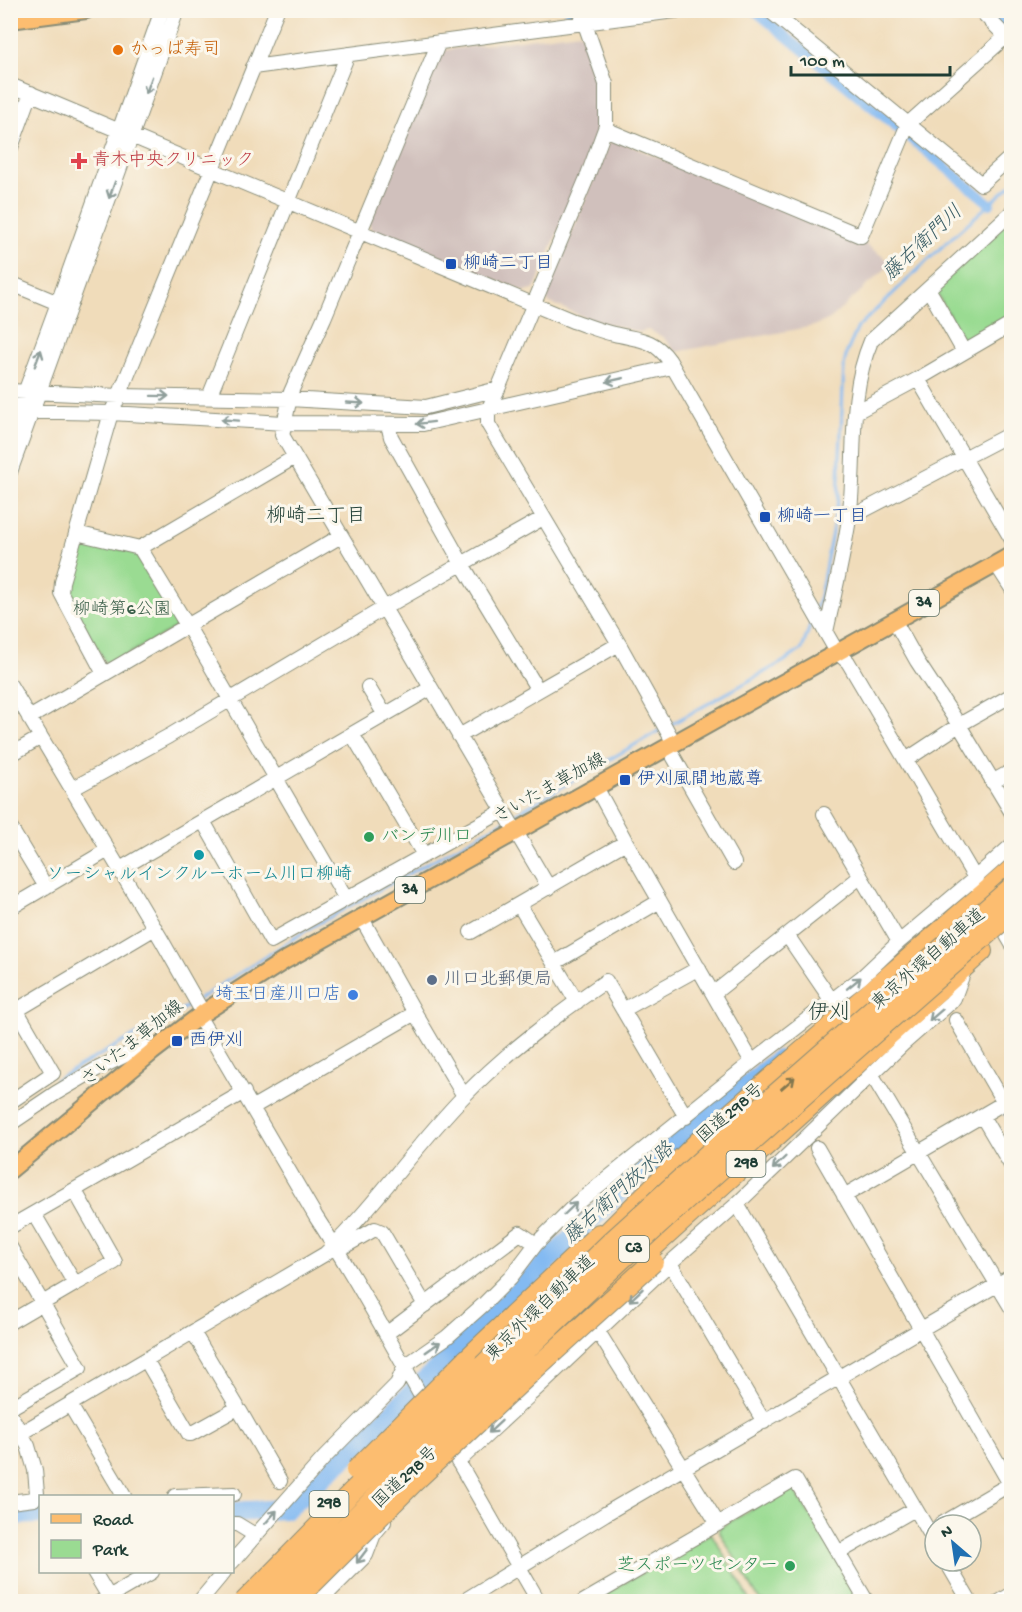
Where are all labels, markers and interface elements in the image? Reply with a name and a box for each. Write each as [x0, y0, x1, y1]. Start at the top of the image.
place label: かっぱ寿司 [130, 39, 220, 61]
scale bar [791, 39, 950, 77]
marker: かっぱ寿司 [111, 43, 125, 57]
text: 100 m [799, 52, 845, 73]
one-way arrow [143, 75, 154, 94]
place label: 青木中央クリニック [92, 150, 254, 172]
marker: 青木中央クリニック [70, 152, 88, 170]
one-way arrow [105, 181, 116, 199]
water label: 藤右衛門川 [878, 200, 968, 287]
place label: 柳崎二丁目 [463, 253, 553, 275]
marker: 柳崎二丁目 [444, 257, 458, 271]
one-way arrow [33, 349, 44, 368]
one-way arrow [606, 375, 625, 386]
one-way arrow [150, 391, 170, 402]
one-way arrow [344, 398, 364, 409]
one-way arrow [221, 414, 241, 425]
one-way arrow [416, 418, 435, 429]
district label: 柳崎二丁目 [266, 504, 366, 529]
place label: 柳崎一丁目 [777, 506, 867, 528]
marker: 柳崎一丁目 [758, 510, 772, 524]
road number: 34 [909, 590, 939, 616]
park label: 柳崎第6公園 [72, 599, 172, 621]
street label: さいたま草加線 [490, 749, 610, 829]
place label: 伊刈風間地蔵尊 [637, 769, 763, 791]
marker: 伊刈風間地蔵尊 [618, 773, 632, 787]
place label: バンデ川口 [381, 827, 472, 848]
marker: バンデ川口 [362, 830, 376, 844]
marker: ソーシャルインクルーホーム川口柳崎 [192, 848, 206, 862]
place label: ソーシャルインクルーホーム川口柳崎 [46, 864, 352, 886]
road number: 34 [395, 877, 425, 903]
street label: 東京外環自動車道 [867, 904, 990, 1015]
place label: 川口北郵便局 [444, 969, 552, 991]
marker: 川口北郵便局 [425, 973, 439, 987]
one-way arrow [846, 977, 862, 990]
place label: 埼玉日産川口店 [215, 984, 341, 1006]
marker: 埼玉日産川口店 [346, 988, 360, 1002]
street label: さいたま草加線 [77, 996, 188, 1092]
district label: 伊刈 [808, 1001, 850, 1027]
one-way arrow [929, 1008, 944, 1022]
place label: 西伊刈 [189, 1030, 243, 1052]
marker: 西伊刈 [170, 1034, 184, 1048]
one-way arrow [780, 1076, 795, 1090]
street label: 国道298号 [693, 1079, 769, 1149]
water label: 藤右衛門放水路 [559, 1136, 680, 1249]
road number: 298 [726, 1151, 766, 1177]
one-way arrow [772, 1156, 787, 1170]
one-way arrow [563, 1202, 578, 1217]
road number: C3 [619, 1236, 649, 1262]
street label: 東京外環自動車道 [481, 1251, 600, 1367]
one-way arrow [628, 1288, 643, 1302]
one-way arrow [425, 1341, 441, 1353]
one-way arrow [488, 1420, 503, 1434]
street label: 国道298号 [368, 1442, 443, 1514]
road number: 298 [310, 1491, 348, 1517]
legend [39, 1495, 234, 1573]
one-way arrow [264, 1510, 278, 1525]
text: Road [93, 1511, 134, 1532]
north arrow [923, 1513, 983, 1573]
text: N [938, 1522, 957, 1544]
text: Park [92, 1541, 129, 1562]
one-way arrow [356, 1548, 369, 1564]
place label: 芝スポーツセンター [617, 1555, 778, 1577]
marker: 芝スポーツセンター [783, 1559, 797, 1573]

